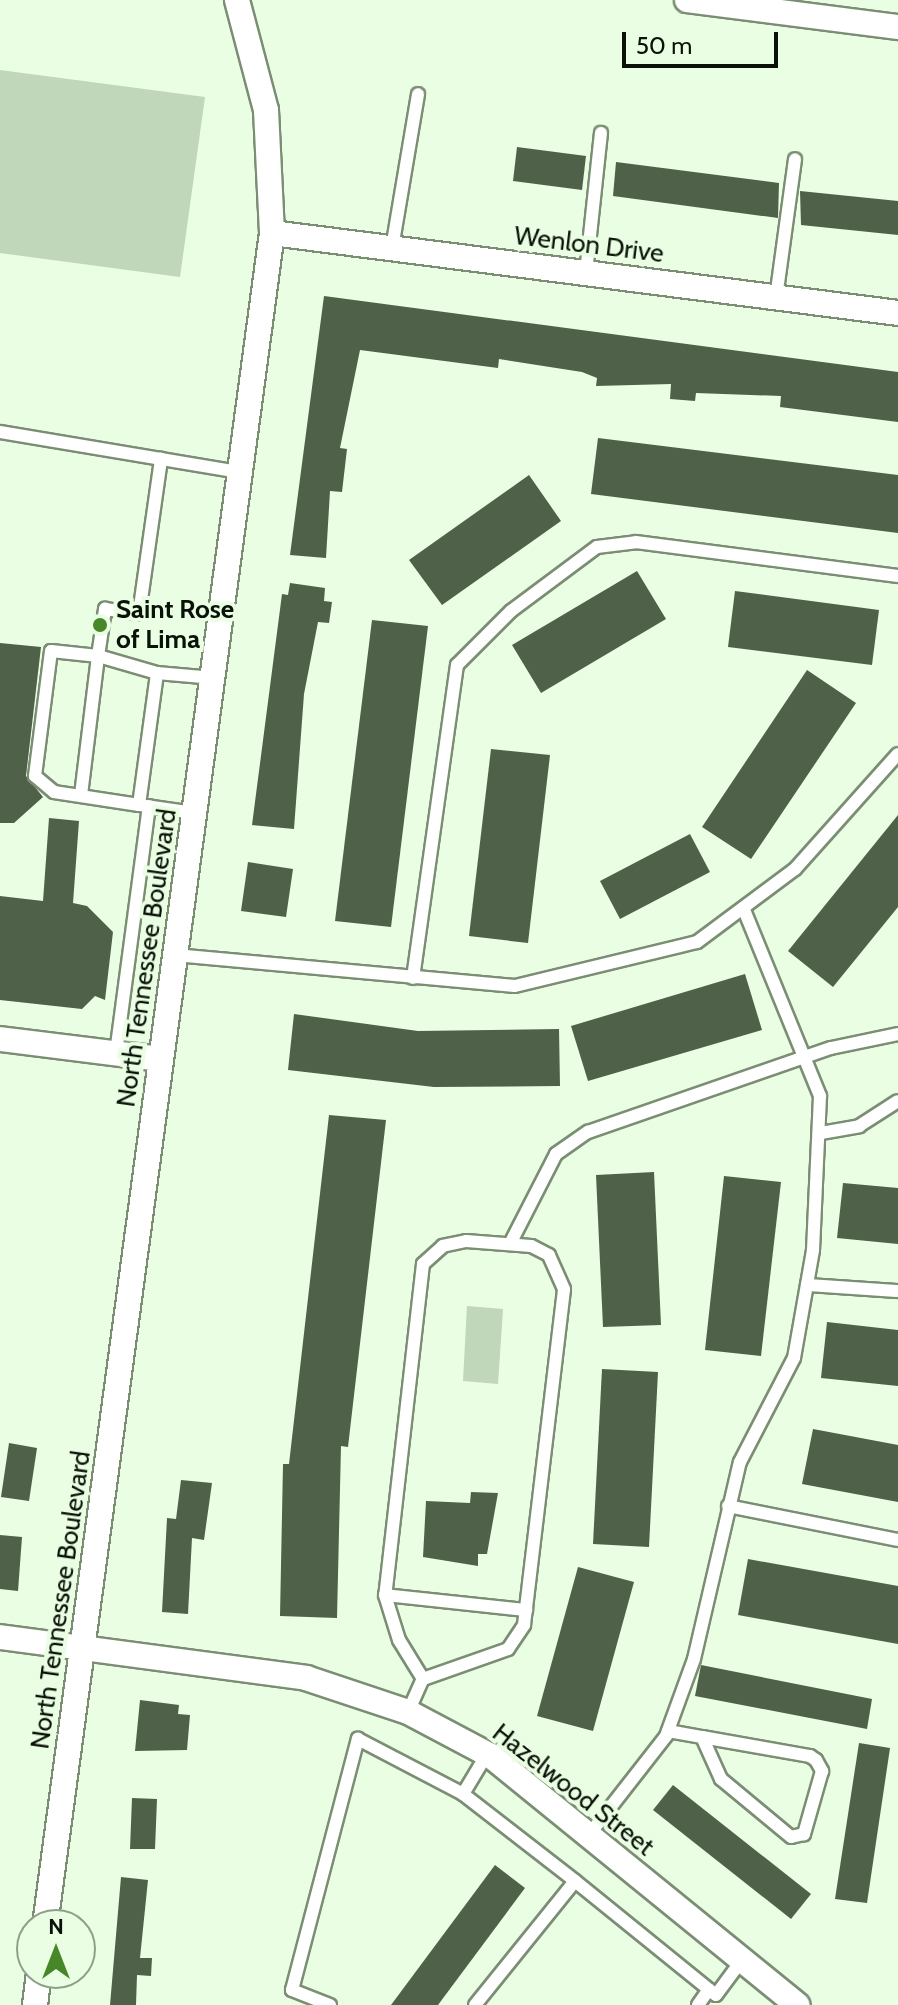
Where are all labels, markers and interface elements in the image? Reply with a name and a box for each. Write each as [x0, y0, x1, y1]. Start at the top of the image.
scale bar [626, 16, 782, 66]
text: 50 m [636, 31, 692, 60]
street label: Wenlon Drive [512, 220, 666, 270]
place label: Saint Rose of Lima [116, 594, 234, 656]
marker: Saint Rose of Lima [91, 616, 109, 634]
street label: North Tennessee Boulevard [111, 807, 183, 1109]
street label: North Tennessee Boulevard [25, 1449, 97, 1751]
street label: Hazelwood Street [486, 1717, 660, 1863]
north arrow [16, 1909, 96, 1989]
text: N [48, 1913, 64, 1940]

